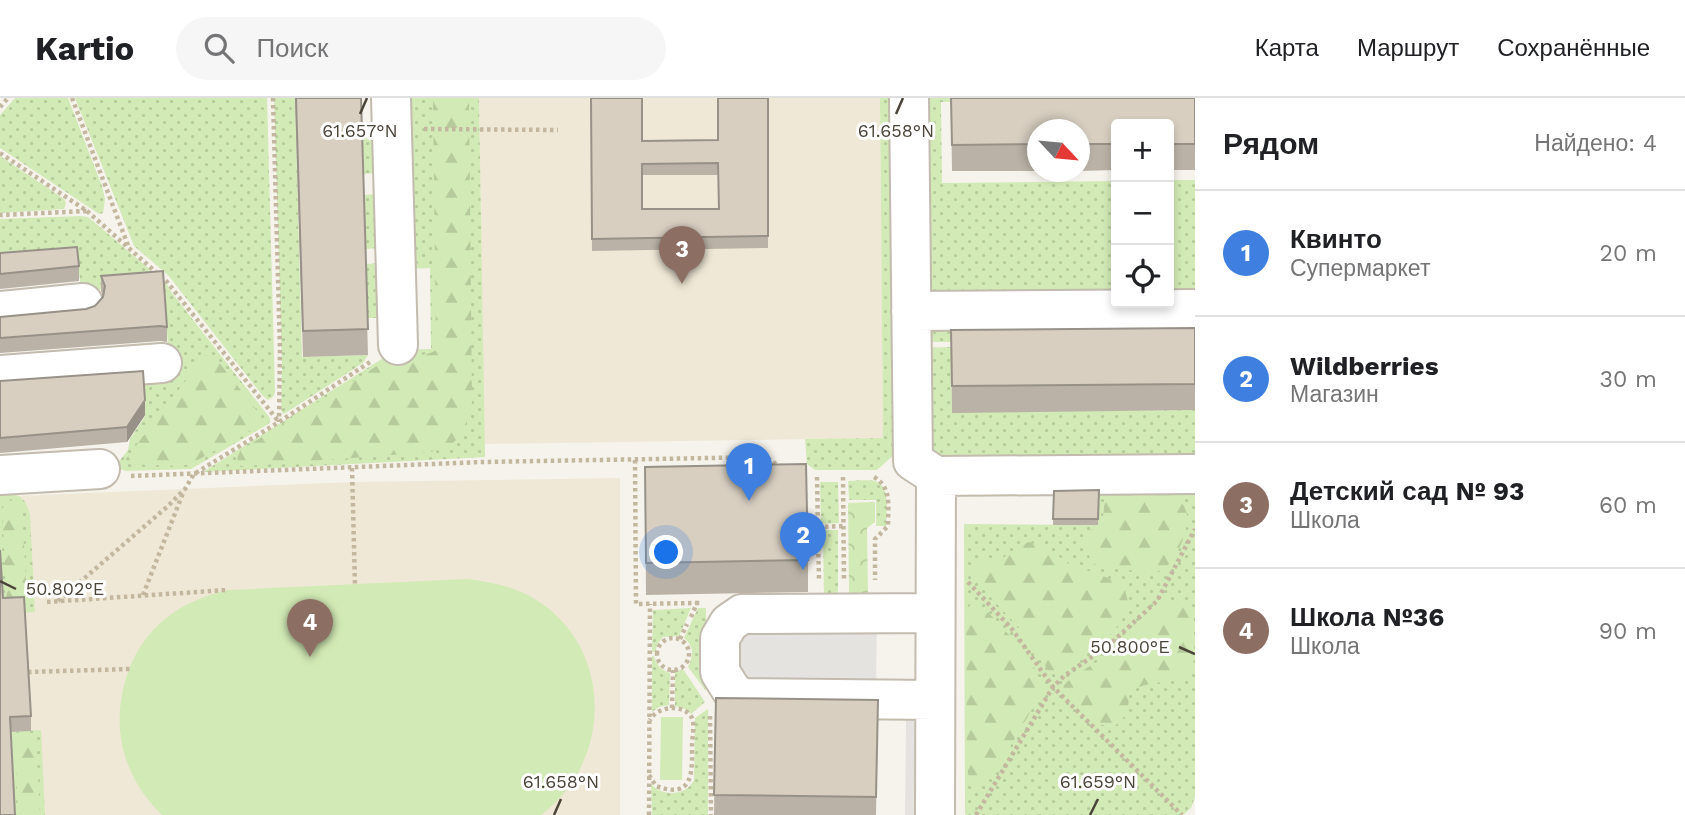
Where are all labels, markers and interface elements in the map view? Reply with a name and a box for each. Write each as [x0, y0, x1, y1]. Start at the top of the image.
search box [176, 17, 666, 80]
text: Kartio [35, 29, 134, 68]
icon: search [200, 29, 238, 67]
text: Поиск [256, 33, 328, 63]
text: Карта [1255, 34, 1319, 62]
text: Маршрут [1357, 34, 1459, 62]
text: Сохранённые [1497, 34, 1650, 62]
north arrow [1027, 119, 1090, 182]
map controls [1111, 119, 1174, 308]
button: + [1111, 119, 1174, 182]
text: 61.657°N [322, 120, 398, 141]
text: 61.658°N [858, 120, 934, 141]
text: Рядом [1223, 126, 1319, 161]
text: Найдено: 4 [1534, 130, 1657, 157]
button: − [1111, 182, 1174, 245]
text: Квинто [1290, 224, 1382, 254]
pin: 3 [659, 226, 705, 284]
text: 1 [1241, 240, 1251, 267]
text: 20 m [1600, 240, 1657, 267]
button: locate [1111, 245, 1174, 308]
text: Супермаркет [1290, 255, 1430, 282]
text: Wildberries [1290, 351, 1439, 381]
text: 2 [1239, 366, 1253, 393]
text: 30 m [1600, 366, 1657, 393]
text: Магазин [1290, 381, 1379, 408]
pin: 1 [726, 443, 772, 501]
text: Детский сад № 93 [1290, 476, 1524, 506]
text: 3 [1239, 492, 1253, 519]
text: 60 m [1599, 492, 1657, 519]
text: Школа [1290, 507, 1360, 534]
pin: 2 [780, 512, 826, 570]
your location [649, 535, 683, 569]
text: 50.802°E [26, 578, 104, 599]
pin: 4 [287, 599, 333, 657]
text: Школа №36 [1290, 602, 1444, 632]
text: 4 [1239, 618, 1253, 645]
text: 90 m [1599, 618, 1657, 645]
text: Школа [1290, 633, 1360, 660]
text: 50.800°E [1090, 636, 1170, 657]
text: 61.658°N [523, 771, 599, 792]
text: 61.659°N [1060, 771, 1136, 792]

